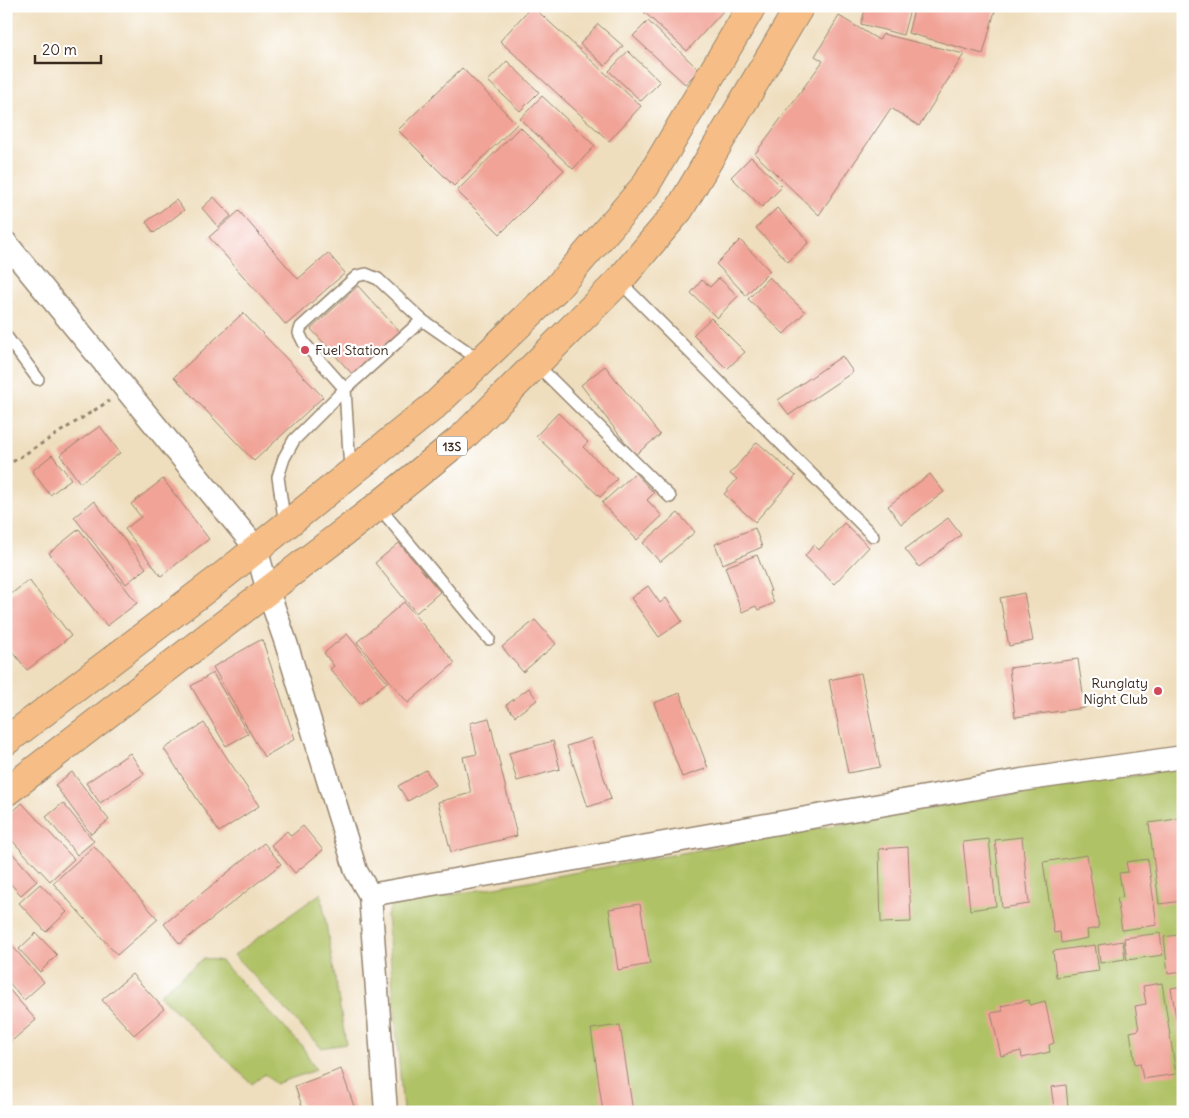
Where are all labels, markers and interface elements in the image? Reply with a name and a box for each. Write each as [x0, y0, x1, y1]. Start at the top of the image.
scale bar [35, 32, 101, 64]
text: 20 m [42, 40, 77, 59]
place label: Fuel Station [315, 341, 389, 359]
marker: Fuel Station [299, 344, 311, 356]
road number: 13S [437, 436, 467, 456]
place label: Runglaty Night Club [1083, 674, 1148, 708]
marker: Runglaty Night Club [1152, 685, 1164, 697]

